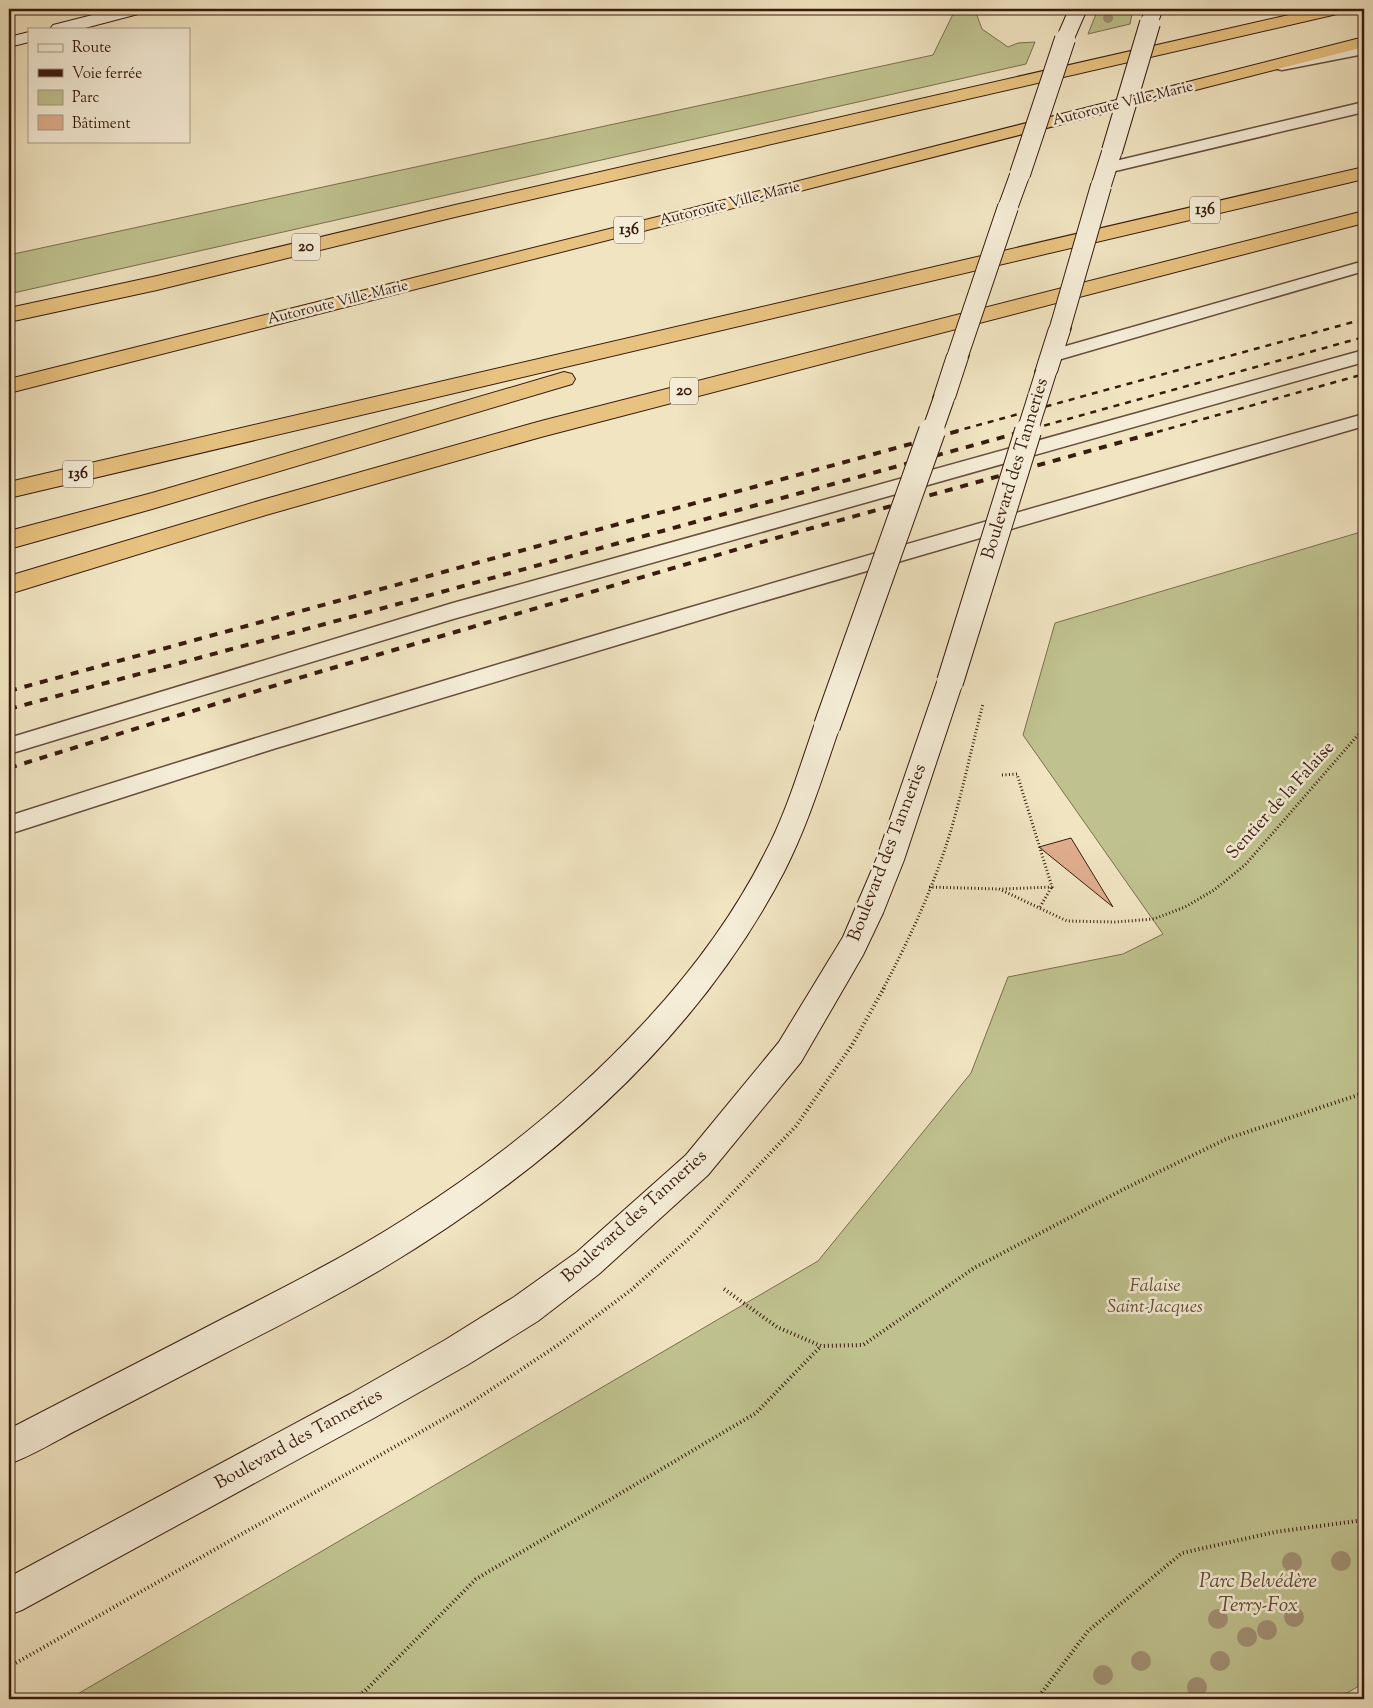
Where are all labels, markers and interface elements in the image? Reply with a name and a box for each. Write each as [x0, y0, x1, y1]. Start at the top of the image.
legend [28, 28, 190, 142]
text: Route [72, 38, 111, 59]
text: Voie ferrée [72, 64, 142, 85]
street label: Autoroute Ville-Marie [1050, 76, 1196, 132]
text: Parc [72, 88, 100, 109]
text: Bâtiment [72, 114, 131, 135]
street label: Autoroute Ville-Marie [657, 176, 803, 232]
road number: 136 [1190, 196, 1220, 224]
road number: 136 [614, 216, 644, 244]
road number: 20 [292, 233, 320, 260]
street label: Autoroute Ville-Marie [265, 275, 411, 331]
street label: Boulevard des Tanneries [976, 375, 1056, 563]
road number: 20 [670, 378, 698, 404]
road number: 136 [63, 460, 93, 488]
street label: Sentier de la Falaise [1221, 736, 1341, 866]
street label: Boulevard des Tanneries [842, 761, 934, 945]
street label: Boulevard des Tanneries [556, 1144, 714, 1290]
park label: Falaise Saint-Jacques [1107, 1274, 1203, 1321]
street label: Boulevard des Tanneries [210, 1383, 388, 1497]
park label: Parc Belvédère Terry-Fox [1199, 1567, 1317, 1621]

